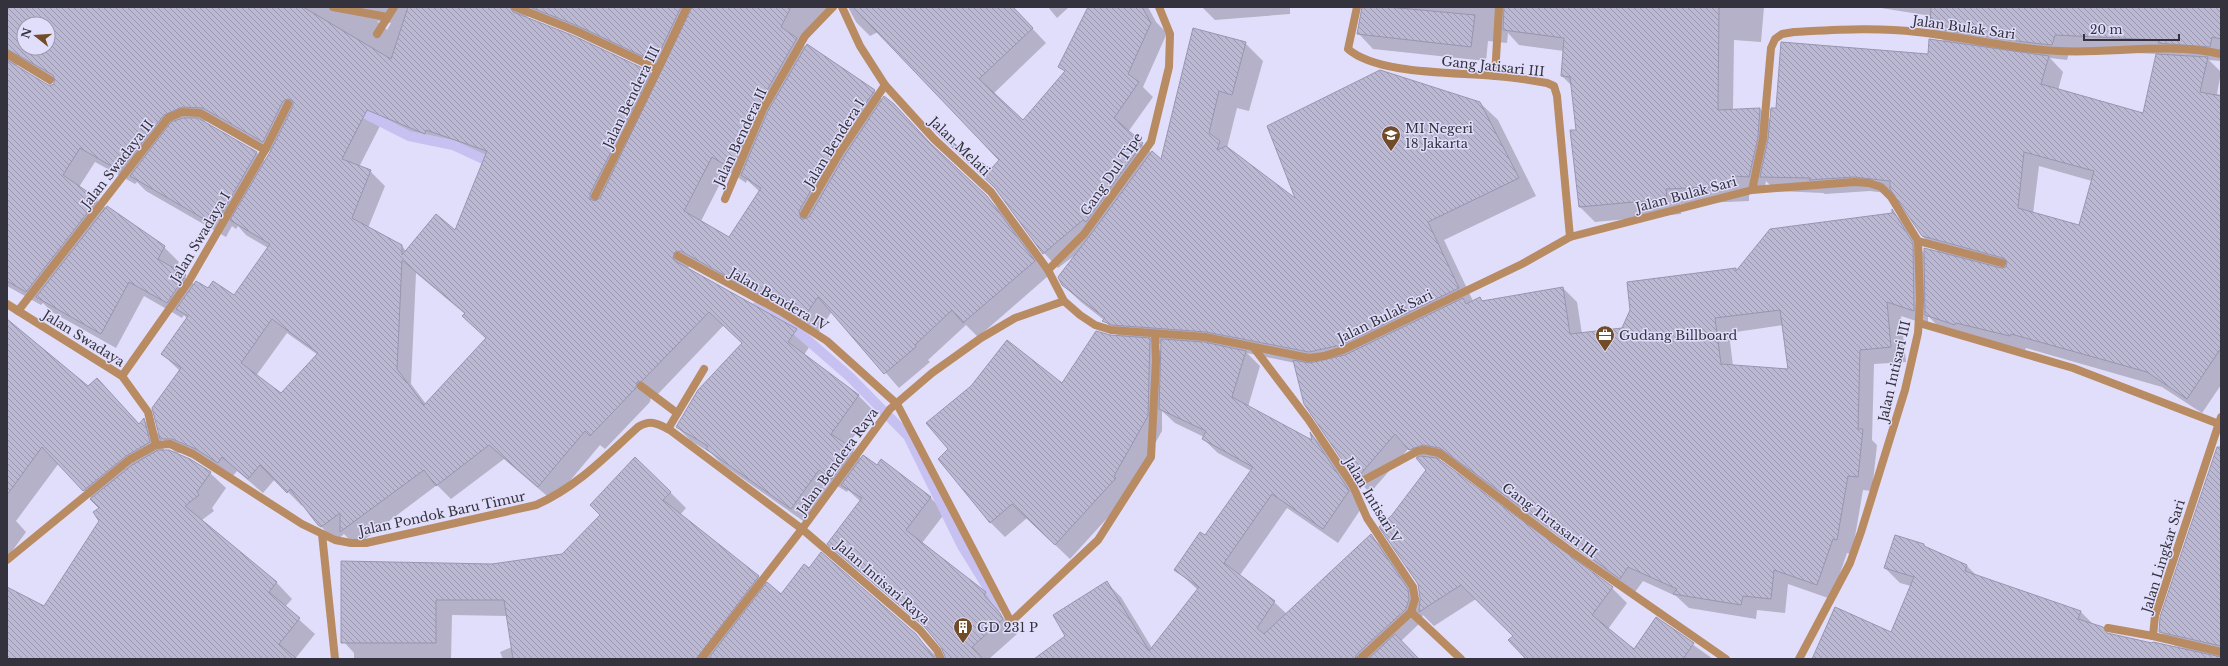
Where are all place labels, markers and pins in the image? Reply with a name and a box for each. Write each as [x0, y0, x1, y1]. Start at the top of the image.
place label: MI Negeri 18 Jakarta [1405, 120, 1473, 152]
school or university icon: MI Negeri 18 Jakarta [1380, 124, 1402, 152]
office icon: Gudang Billboard [1594, 324, 1616, 352]
place label: Gudang Billboard [1619, 327, 1737, 344]
building icon: GD 231 P [952, 616, 974, 644]
place label: GD 231 P [977, 619, 1038, 636]

